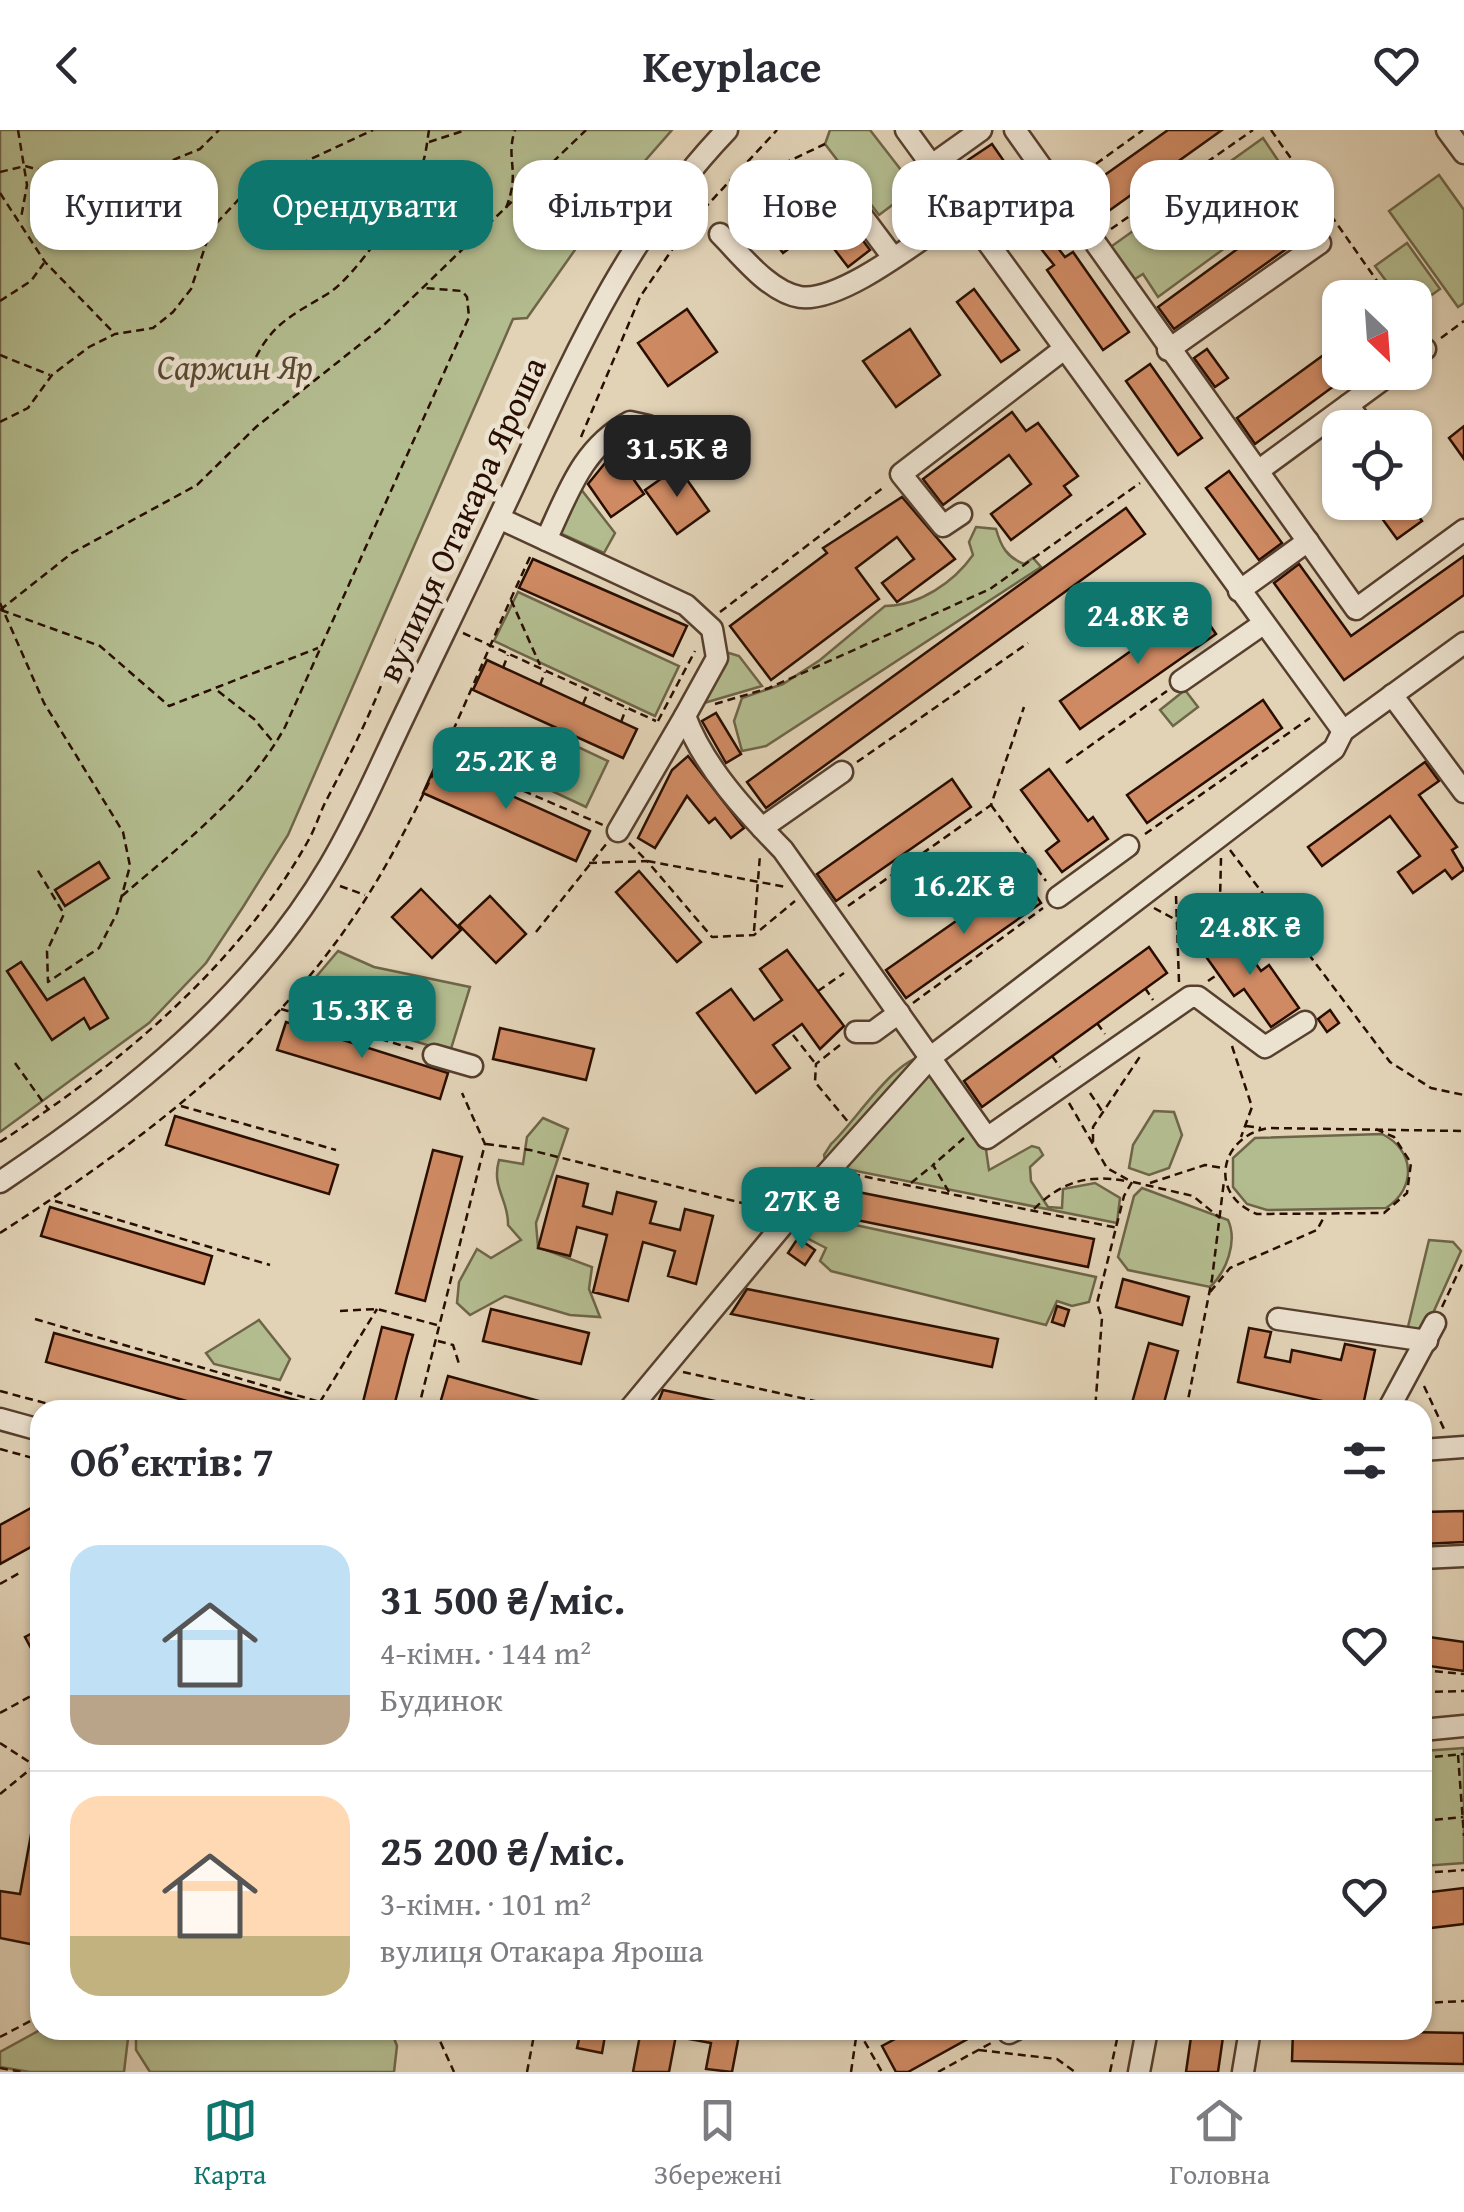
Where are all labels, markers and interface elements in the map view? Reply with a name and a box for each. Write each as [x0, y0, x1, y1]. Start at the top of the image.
text: Keyplace [642, 33, 822, 98]
icon: back [40, 38, 95, 93]
icon: heart [1369, 38, 1424, 93]
chip: Купити [30, 160, 218, 250]
chip: Орендувати [238, 160, 493, 250]
chip: Фільтри [513, 160, 708, 250]
chip: Нове [728, 160, 872, 250]
chip: Квартира [892, 160, 1110, 250]
chip: Будинок [1130, 160, 1334, 250]
north arrow [1322, 280, 1432, 390]
map controls [1322, 280, 1432, 520]
park label: Саржин Яр [157, 341, 313, 392]
street label: вулиця Отакара Яроша [363, 348, 559, 690]
button: locate [1322, 410, 1432, 520]
pin: 31.5K ₴ [585, 415, 769, 500]
text: 31.5K ₴ [626, 424, 728, 471]
pin: 24.8K ₴ [1046, 582, 1230, 667]
text: 24.8K ₴ [1087, 591, 1189, 638]
pin: 25.2K ₴ [414, 727, 598, 812]
text: 25.2K ₴ [455, 736, 557, 783]
pin: 16.2K ₴ [872, 852, 1056, 937]
text: 16.2K ₴ [913, 861, 1015, 908]
pin: 24.8K ₴ [1158, 893, 1342, 978]
text: 24.8K ₴ [1199, 902, 1301, 949]
pin: 15.3K ₴ [270, 976, 454, 1061]
text: 15.3K ₴ [311, 985, 413, 1032]
pin: 27K ₴ [732, 1167, 872, 1252]
text: 27K ₴ [764, 1176, 841, 1223]
text: Об’єктів: 7 [70, 1430, 274, 1491]
icon: filters [1337, 1433, 1392, 1488]
text: 31 500 ₴/міс. [380, 1568, 625, 1629]
icon: home [150, 1585, 270, 1705]
icon: heart [1337, 1618, 1392, 1673]
text: 4-кімн. · 144 m² [380, 1629, 591, 1676]
text: Будинок [380, 1676, 503, 1723]
text: 25 200 ₴/міс. [380, 1819, 625, 1880]
icon: home [150, 1836, 270, 1956]
icon: heart [1337, 1869, 1392, 1924]
text: 3-кімн. · 101 m² [380, 1880, 591, 1927]
text: вулиця Отакара Яроша [380, 1927, 703, 1974]
tab: Карта [194, 2093, 266, 2194]
tab: Збережені [654, 2093, 782, 2194]
tab: Головна [1169, 2093, 1270, 2194]

